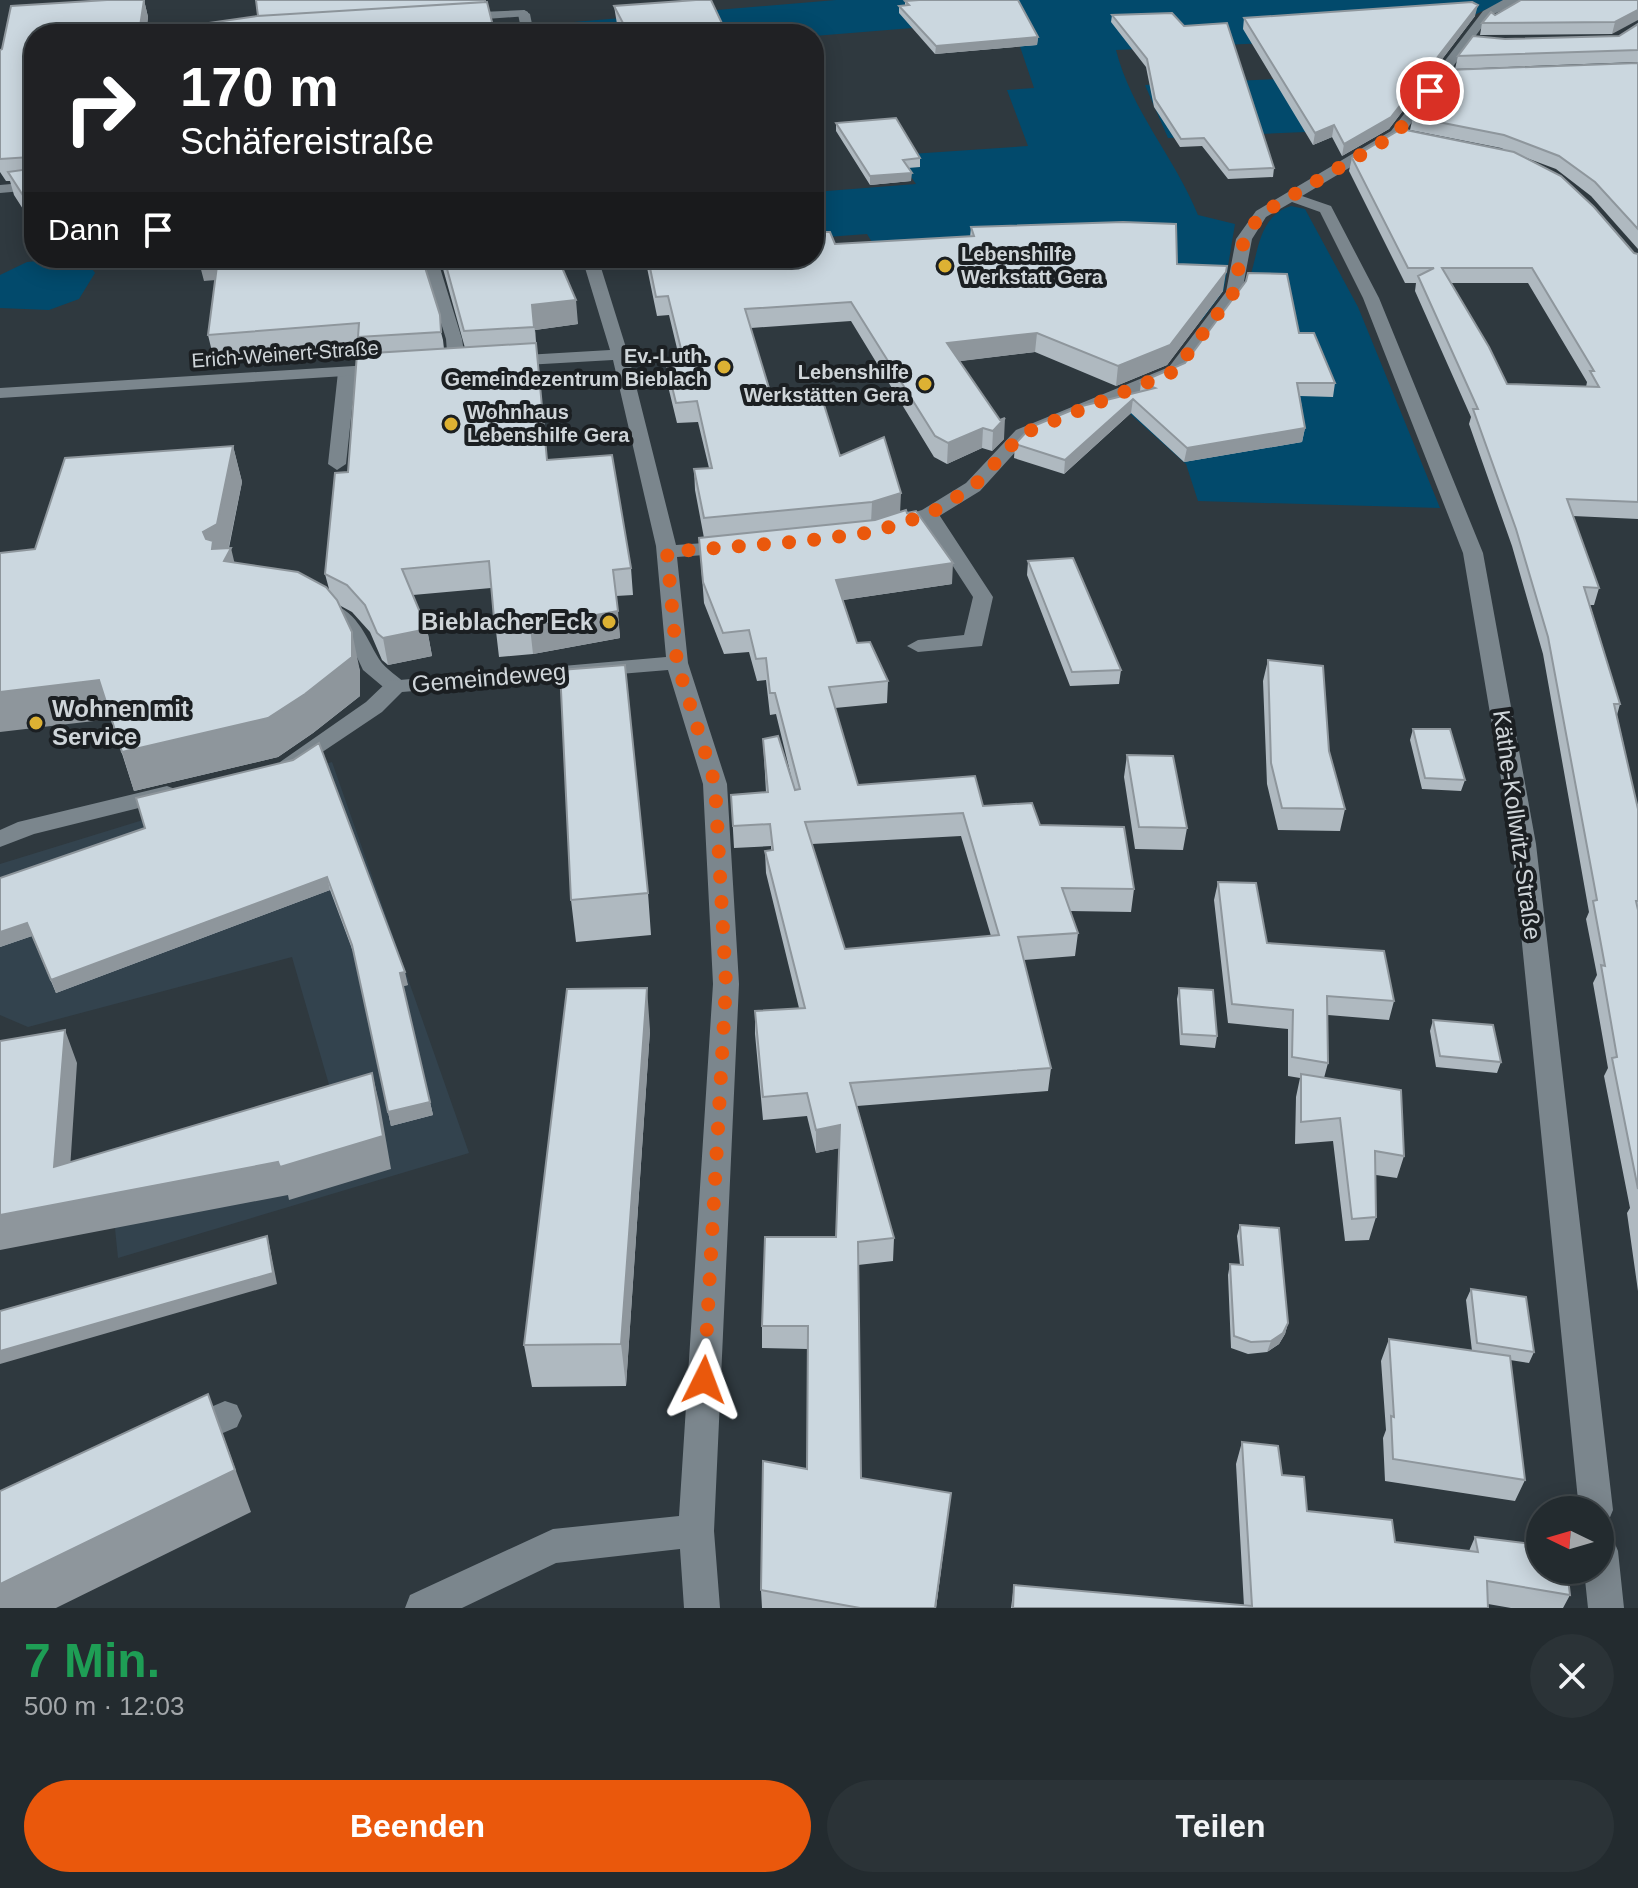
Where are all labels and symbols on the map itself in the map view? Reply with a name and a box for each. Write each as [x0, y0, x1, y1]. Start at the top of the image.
pin [1396, 57, 1464, 125]
place label: Lebenshilfe Werkstatt Gera [961, 243, 1104, 288]
marker: Lebenshilfe Werkstatt Gera [936, 257, 954, 275]
street label: Erich-Weinert-Straße [191, 336, 379, 372]
place label: Ev.-Luth. Gemeindezentrum Bieblach [445, 345, 708, 390]
marker: Ev.-Luth. Gemeindezentrum Bieblach [715, 358, 733, 376]
place label: Lebenshilfe Werkstätten Gera [744, 361, 910, 406]
marker: Lebenshilfe Werkstätten Gera [916, 375, 934, 393]
place label: Wohnhaus Lebenshilfe Gera [467, 401, 630, 446]
marker: Wohnhaus Lebenshilfe Gera [442, 415, 460, 433]
place label: Bieblacher Eck [421, 608, 594, 635]
marker: Bieblacher Eck [600, 613, 618, 631]
street label: Gemeindeweg [411, 657, 567, 698]
place label: Wohnen mit Service [52, 695, 189, 750]
street label: Käthe-Kollwitz-Straße [1488, 708, 1547, 942]
marker: Wohnen mit Service [27, 714, 45, 732]
position arrow [662, 1338, 746, 1422]
north arrow [1526, 1496, 1614, 1584]

